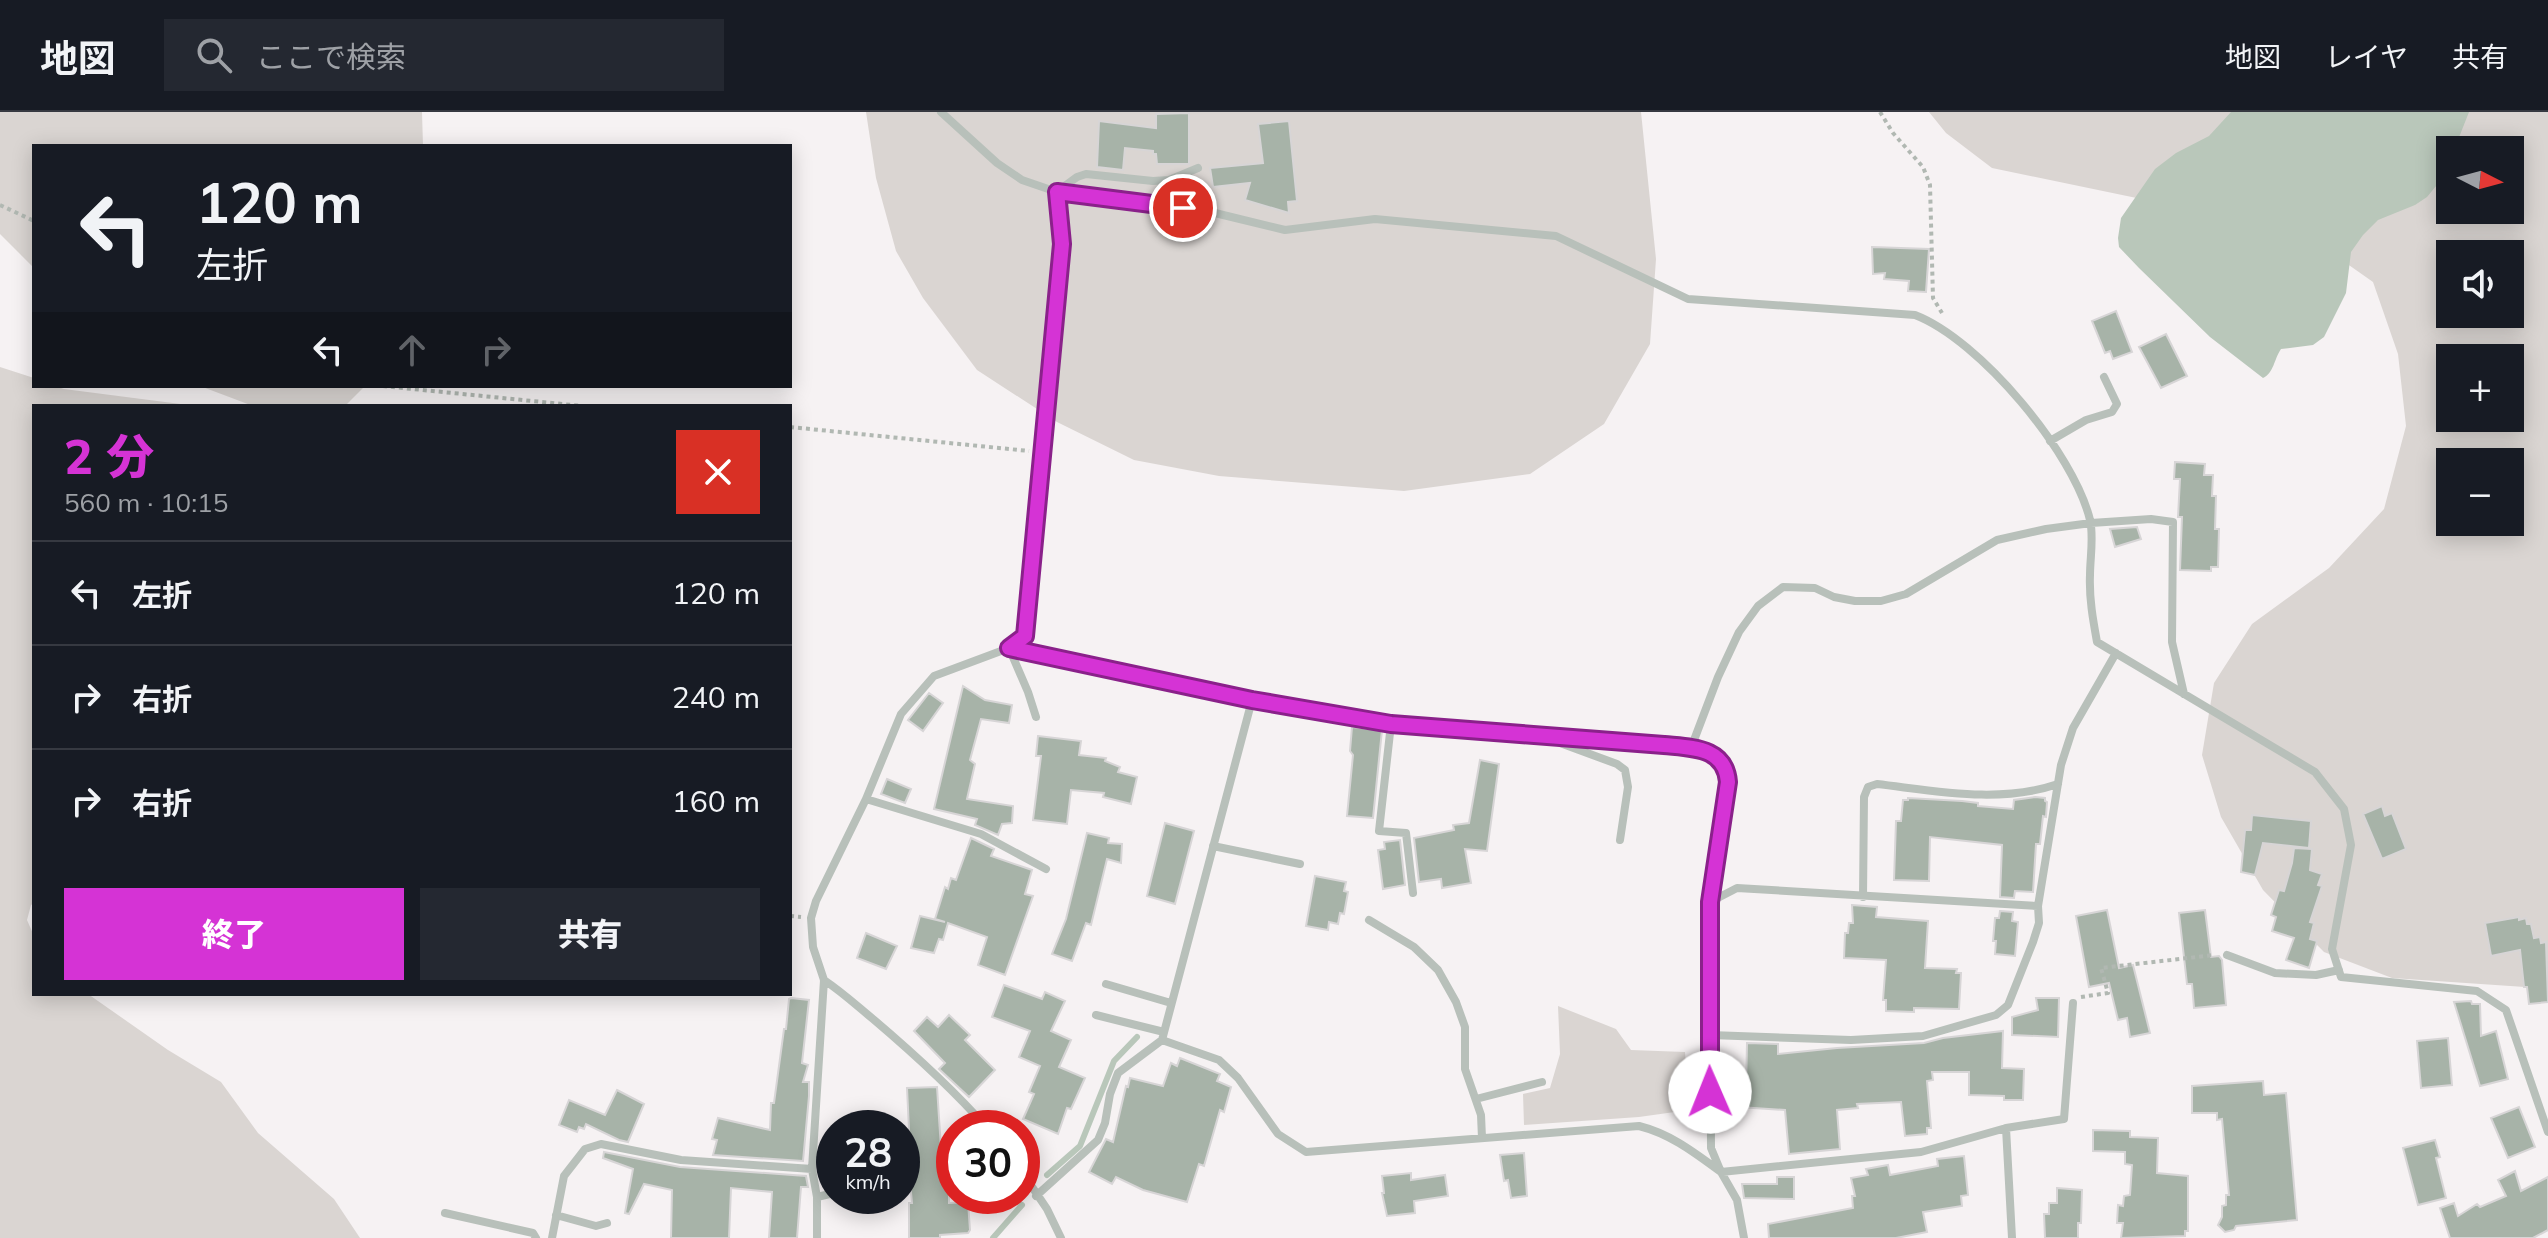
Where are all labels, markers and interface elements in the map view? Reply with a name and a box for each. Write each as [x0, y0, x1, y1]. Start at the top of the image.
search box [164, 19, 724, 91]
icon: search [192, 33, 236, 77]
text: 地図 [40, 34, 116, 82]
text: ここで検索 [256, 38, 406, 76]
text: 地図 [2225, 39, 2281, 74]
text: レイヤ [2325, 39, 2408, 74]
text: 共有 [2452, 39, 2508, 74]
north arrow [2436, 136, 2524, 224]
map controls [2436, 136, 2524, 536]
text: 120 m [196, 167, 363, 237]
pin [1149, 174, 1217, 242]
icon: left [64, 176, 168, 280]
icon: arrive [1161, 186, 1205, 230]
button: sound [2436, 240, 2524, 328]
text: 左折 [196, 242, 268, 287]
icon: left [306, 328, 350, 372]
icon: ahead [390, 328, 434, 372]
icon: right [474, 328, 518, 372]
button: + [2436, 344, 2524, 432]
text: 2 分 [64, 426, 154, 486]
button: close [676, 430, 760, 514]
button: − [2436, 448, 2524, 536]
text: 560 m · 10:15 [64, 486, 228, 519]
icon: left [64, 571, 108, 615]
text: 120 m [672, 574, 760, 612]
text: 左折 [132, 576, 192, 614]
icon: right [64, 675, 108, 719]
text: 240 m [672, 678, 760, 716]
text: 右折 [132, 680, 192, 718]
icon: right [64, 779, 108, 823]
text: 160 m [672, 782, 760, 820]
text: 右折 [132, 784, 192, 822]
button: 終了 [64, 888, 404, 980]
button: 共有 [420, 888, 760, 980]
position arrow [1668, 1050, 1752, 1134]
speed limit sign: 30 [936, 1110, 1040, 1214]
text: 28 [844, 1127, 892, 1177]
text: km/h [845, 1169, 891, 1194]

